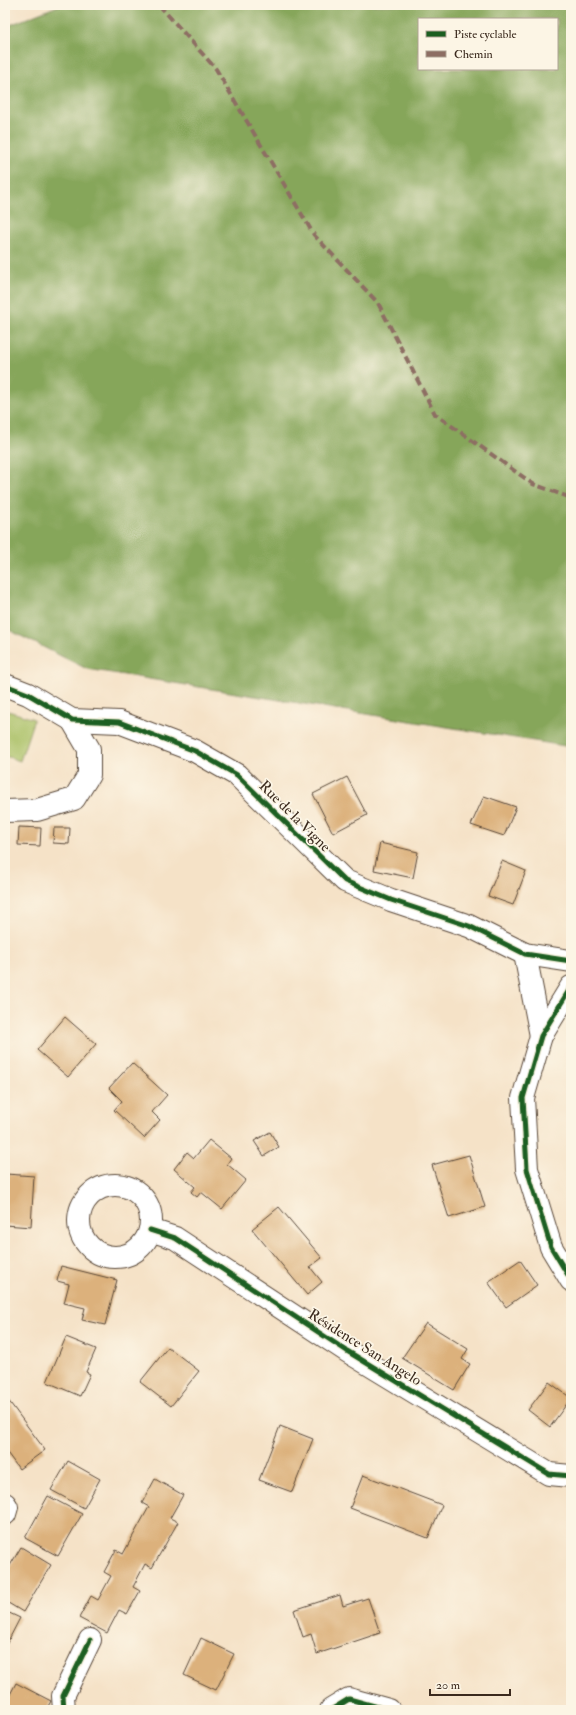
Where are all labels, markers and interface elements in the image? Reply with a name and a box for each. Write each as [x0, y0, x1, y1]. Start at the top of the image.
legend [418, 18, 558, 70]
text: Piste cyclable [454, 27, 516, 42]
text: Chemin [454, 47, 493, 62]
street label: Rue de la Vigne [255, 777, 334, 856]
street label: Résidence San Angelo [305, 1305, 425, 1390]
scale bar [430, 1671, 510, 1697]
text: 20 m [436, 1678, 461, 1693]

